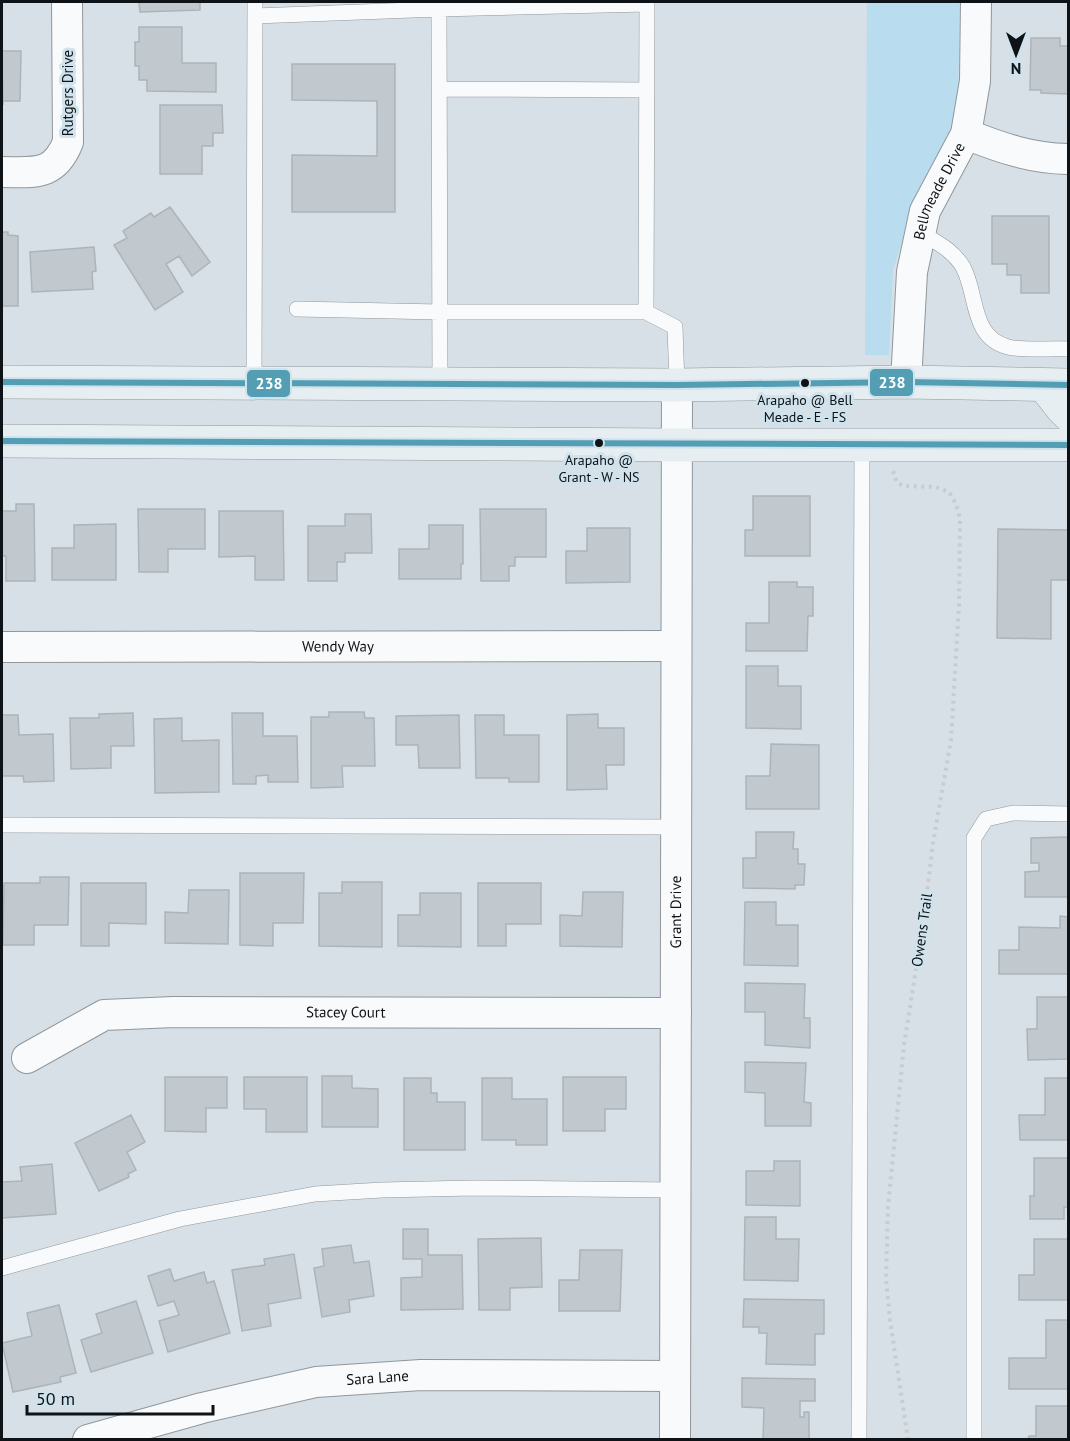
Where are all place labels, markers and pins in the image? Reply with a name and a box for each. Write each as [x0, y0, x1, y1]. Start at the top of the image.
marker: Arapaho @ Bell Meade - E - FS [799, 377, 811, 389]
place label: Arapaho @ Bell Meade - E - FS [757, 391, 853, 426]
marker: Arapaho @ Grant - W - NS [593, 437, 605, 449]
place label: Arapaho @ Grant - W - NS [558, 451, 640, 486]

